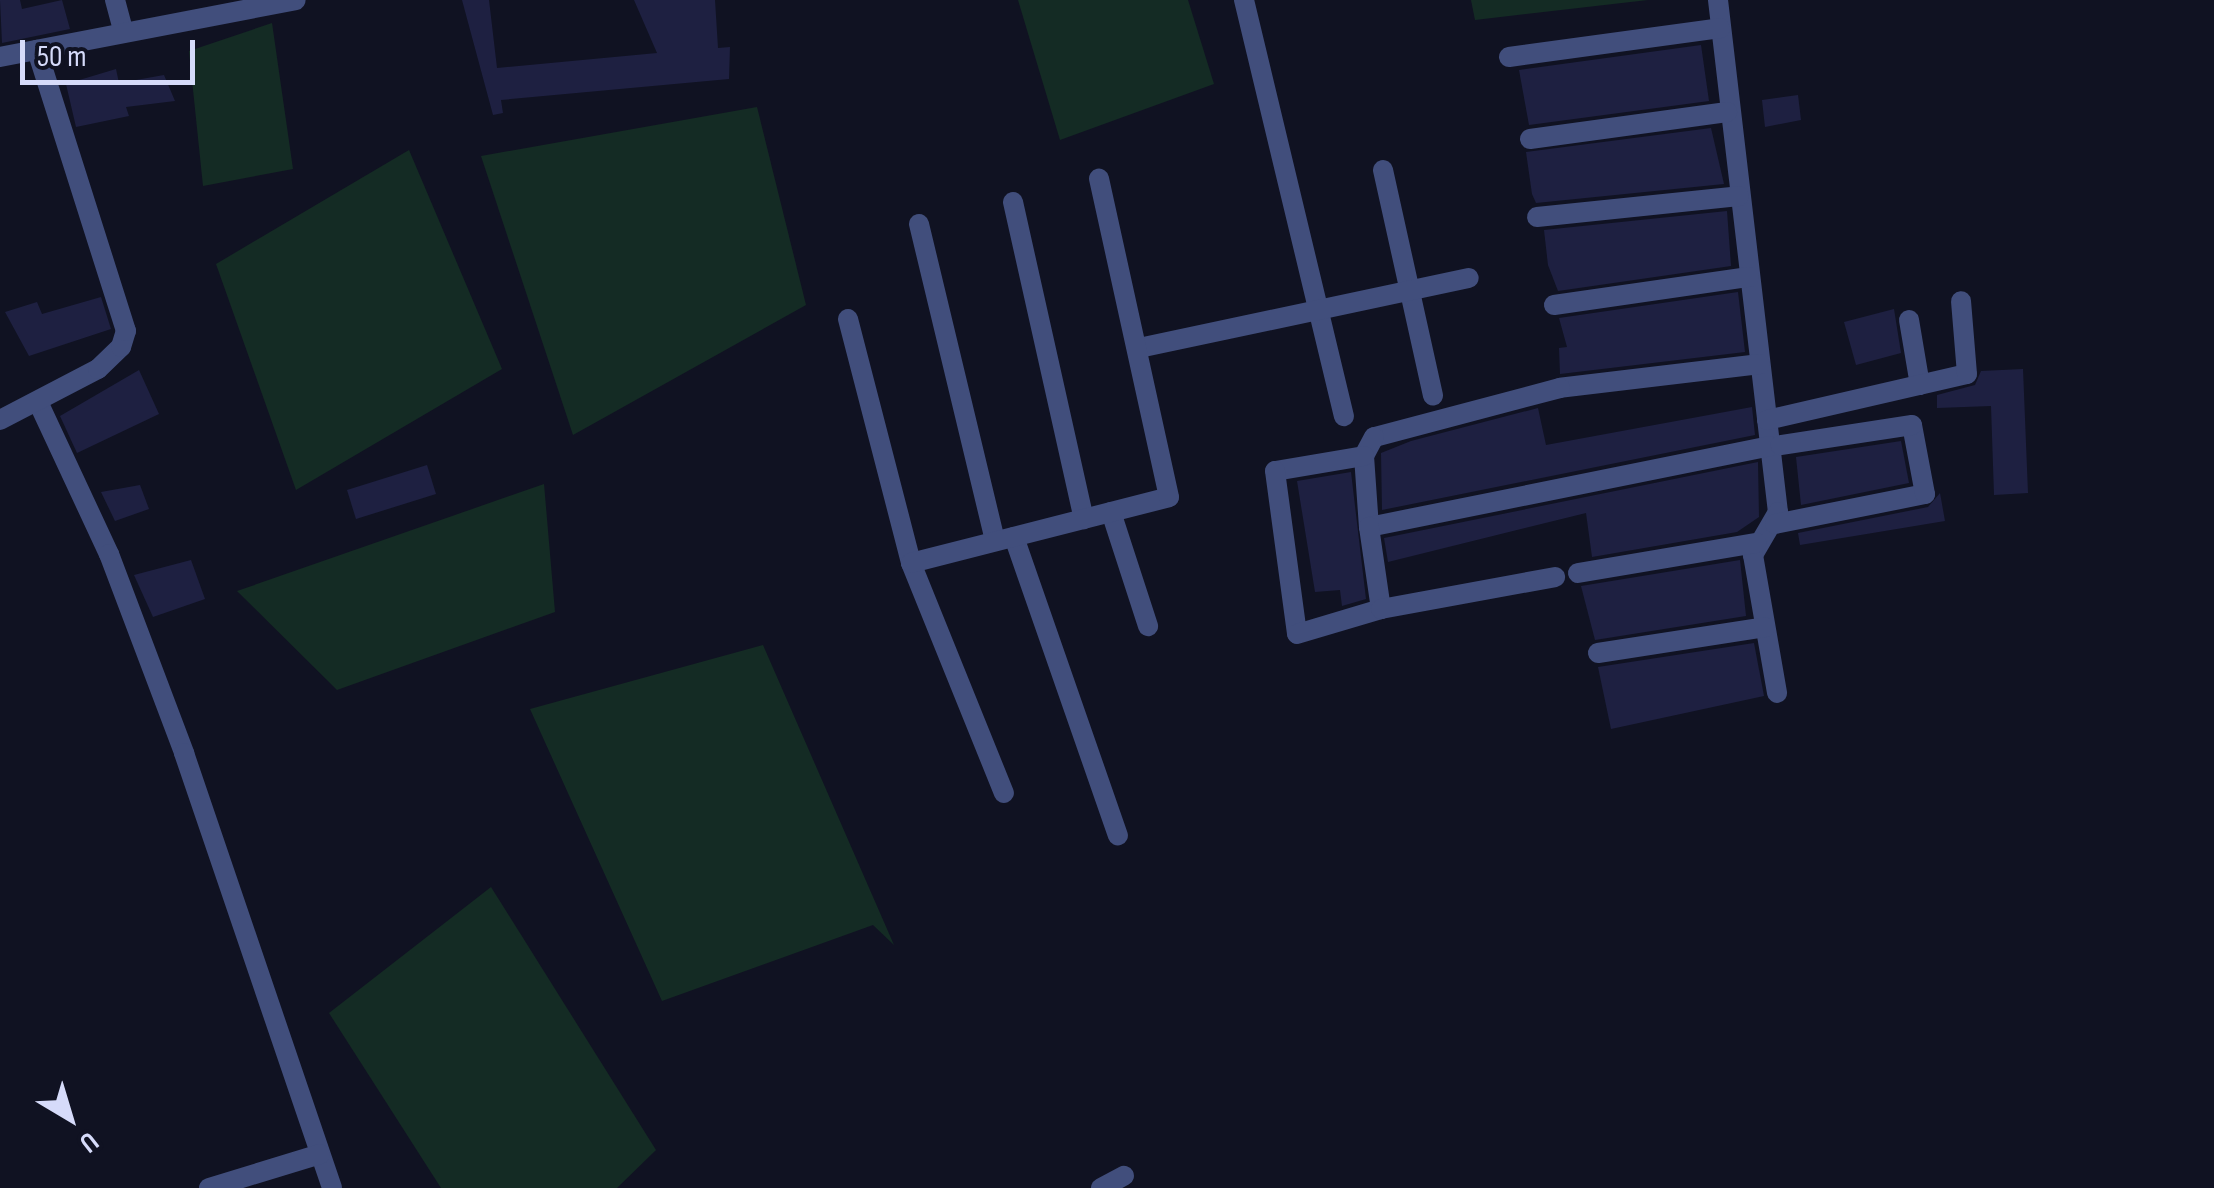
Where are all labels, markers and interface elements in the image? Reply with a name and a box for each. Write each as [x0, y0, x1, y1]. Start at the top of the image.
scale bar [25, 20, 200, 82]
text: 50 m [37, 39, 86, 75]
north arrow [20, 1068, 120, 1168]
text: U [73, 1125, 105, 1160]

